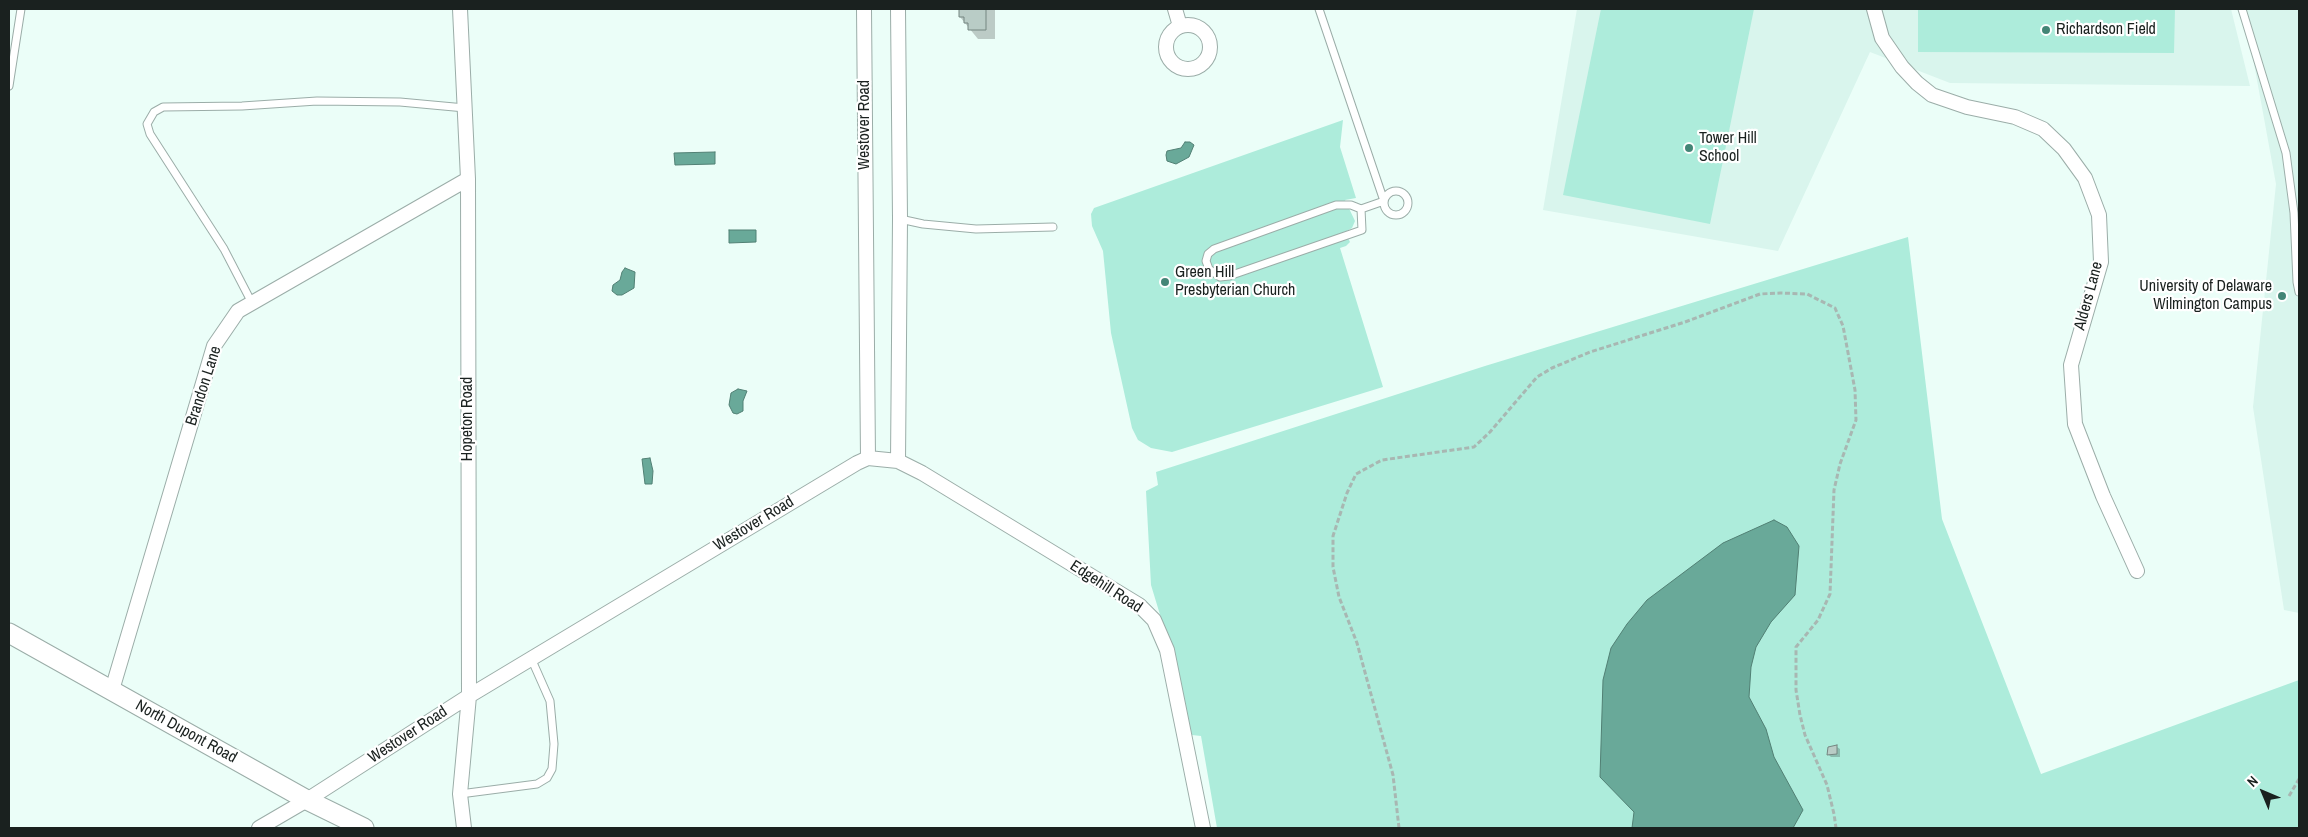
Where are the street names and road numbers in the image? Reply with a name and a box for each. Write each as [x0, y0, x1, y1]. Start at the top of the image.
street label: Westover Road [855, 80, 875, 170]
street label: Alders Lane [2071, 260, 2107, 332]
street label: Brandon Lane [182, 344, 226, 428]
street label: Hopeton Road [458, 377, 478, 461]
street label: Westover Road [710, 493, 798, 555]
street label: Edgehill Road [1066, 557, 1146, 617]
street label: North Dupont Road [132, 696, 240, 768]
street label: Westover Road [365, 702, 451, 768]

